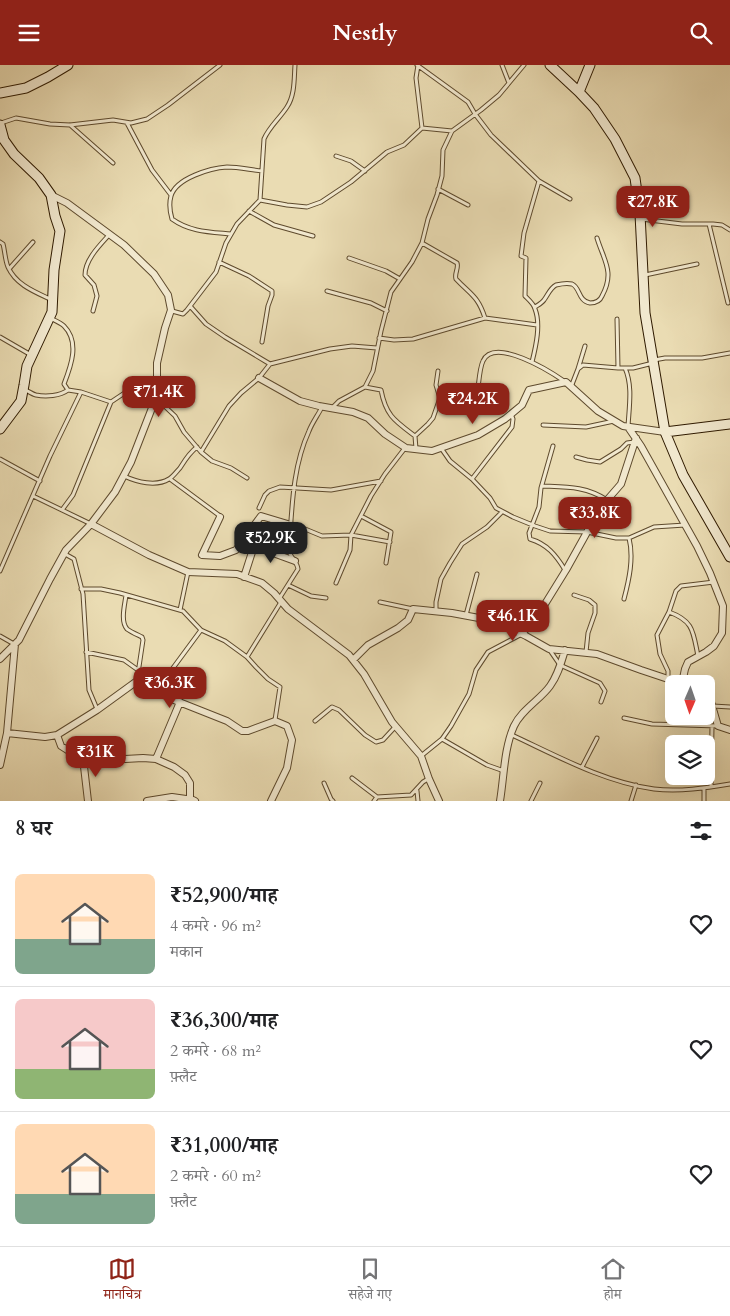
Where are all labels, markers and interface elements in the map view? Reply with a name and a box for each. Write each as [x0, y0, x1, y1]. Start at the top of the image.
text: Nestly [333, 18, 397, 48]
icon: menu [15, 19, 43, 47]
icon: search [687, 19, 715, 47]
pin: ₹27.8K [612, 185, 694, 228]
text: ₹27.8K [627, 191, 679, 213]
pin: ₹71.4K [118, 375, 200, 418]
text: ₹71.4K [133, 381, 185, 403]
pin: ₹24.2K [432, 383, 514, 425]
text: ₹24.2K [447, 388, 499, 410]
pin: ₹33.8K [554, 497, 636, 539]
text: ₹33.8K [569, 502, 621, 524]
pin: ₹52.9K [230, 521, 312, 564]
text: ₹52.9K [245, 527, 297, 549]
pin: ₹46.1K [472, 599, 554, 642]
text: ₹46.1K [487, 605, 539, 627]
pin: ₹36.3K [129, 667, 211, 709]
text: ₹36.3K [144, 672, 196, 694]
north arrow [665, 675, 715, 725]
map controls [665, 675, 715, 785]
pin: ₹31K [66, 735, 126, 778]
button: layers [665, 735, 715, 785]
text: ₹31K [77, 741, 115, 763]
text: 8 घर [15, 814, 52, 843]
icon: filters [687, 817, 715, 845]
text: ₹52,900/माह [170, 881, 278, 910]
icon: home [55, 894, 115, 954]
icon: heart [687, 910, 715, 938]
text: 4 कमरे · 96 m² [170, 915, 261, 937]
text: मकान [170, 941, 202, 963]
text: ₹36,300/माह [170, 1006, 278, 1035]
icon: home [55, 1019, 115, 1079]
icon: heart [687, 1035, 715, 1063]
text: 2 कमरे · 68 m² [170, 1040, 261, 1062]
text: फ़्लैट [170, 1066, 197, 1088]
text: ₹31,000/माह [170, 1131, 278, 1160]
icon: home [55, 1144, 115, 1204]
icon: heart [687, 1160, 715, 1188]
text: 2 कमरे · 60 m² [170, 1165, 261, 1187]
text: फ़्लैट [170, 1191, 197, 1213]
tab: मानचित्र [103, 1255, 141, 1308]
tab: सहेजे गए [348, 1255, 392, 1308]
tab: होम [599, 1255, 627, 1308]

